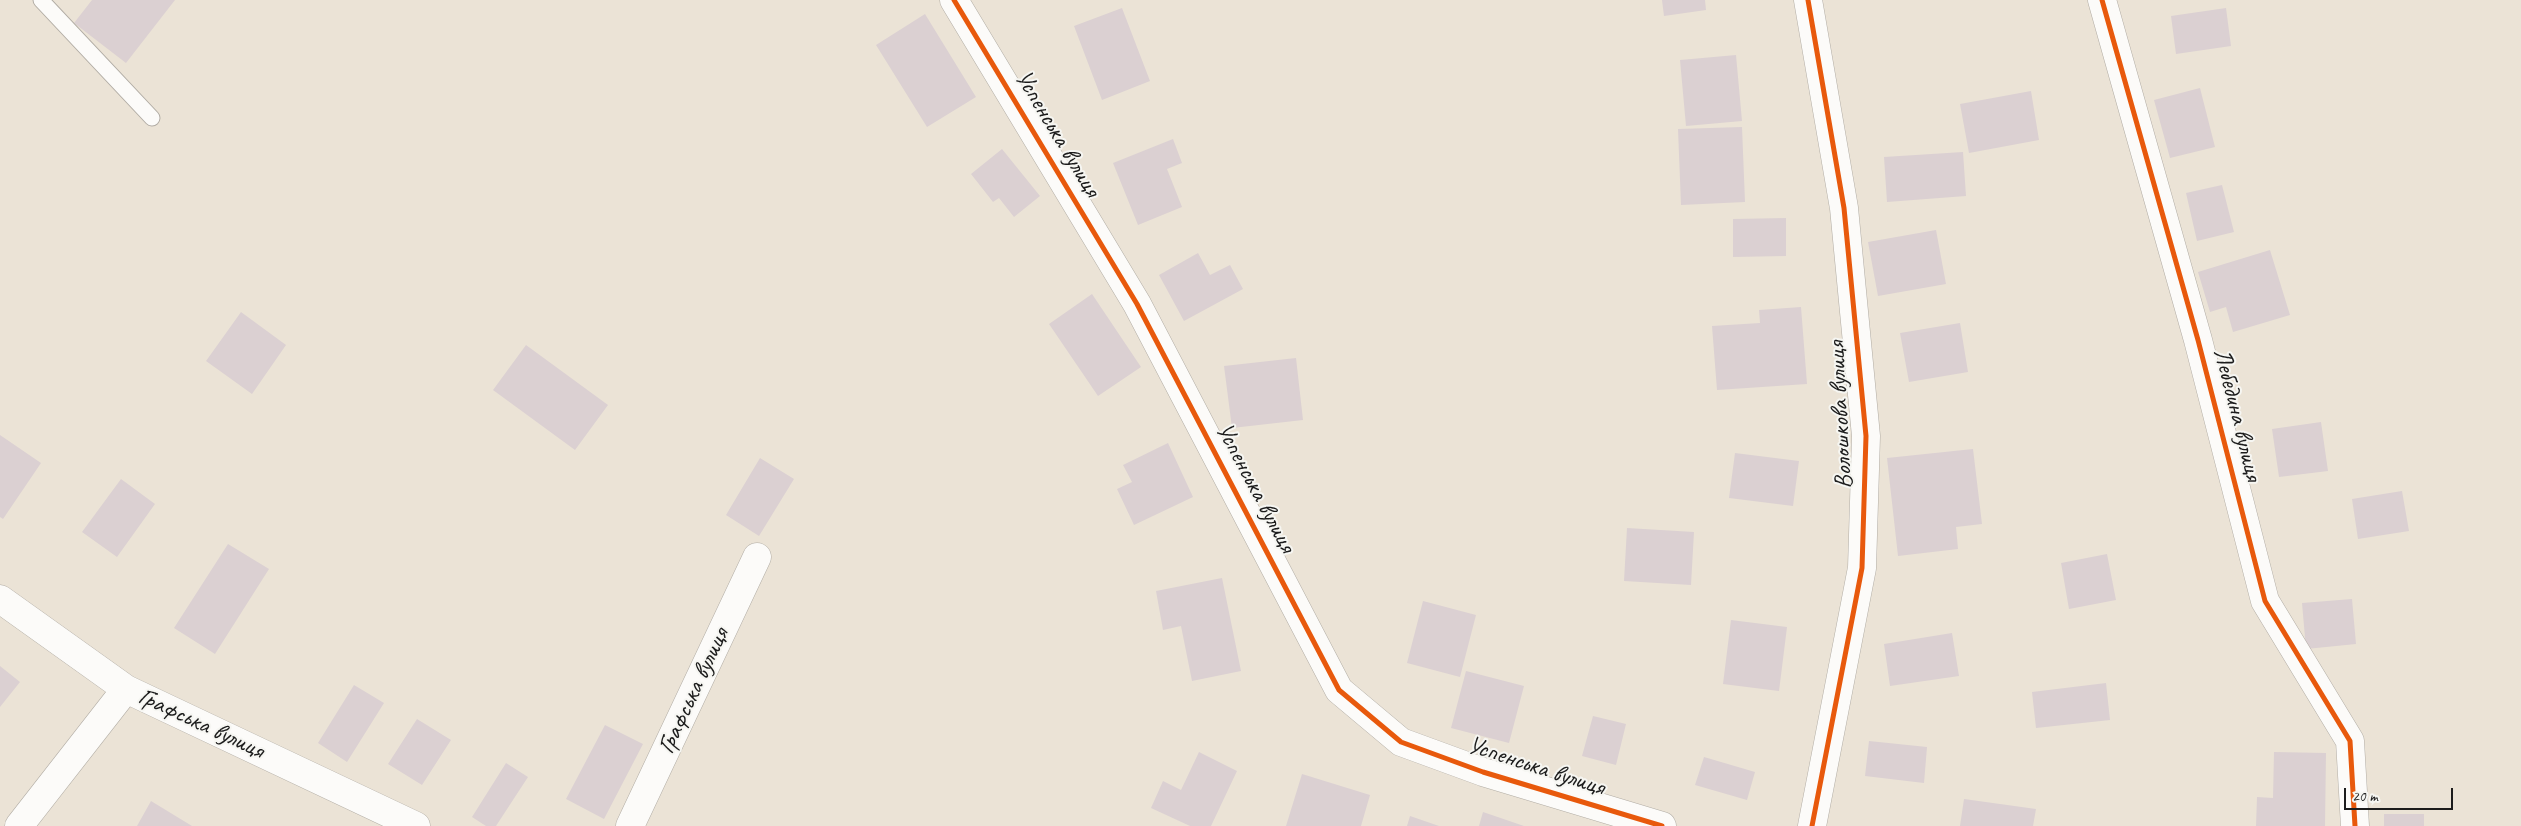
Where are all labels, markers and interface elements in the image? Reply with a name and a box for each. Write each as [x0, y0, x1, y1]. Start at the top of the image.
street label: Успенська вулиця [1007, 65, 1107, 203]
street label: Волошкова вулиця [1822, 340, 1860, 490]
street label: Лебедина вулиця [2206, 346, 2268, 484]
street label: Успенська вулиця [1208, 418, 1302, 558]
street label: Графська вулиця [652, 623, 736, 759]
street label: Графська вулиця [133, 682, 269, 766]
street label: Успенська вулиця [1464, 731, 1608, 803]
scale bar [2346, 778, 2455, 810]
text: 20 m [2352, 787, 2378, 806]

